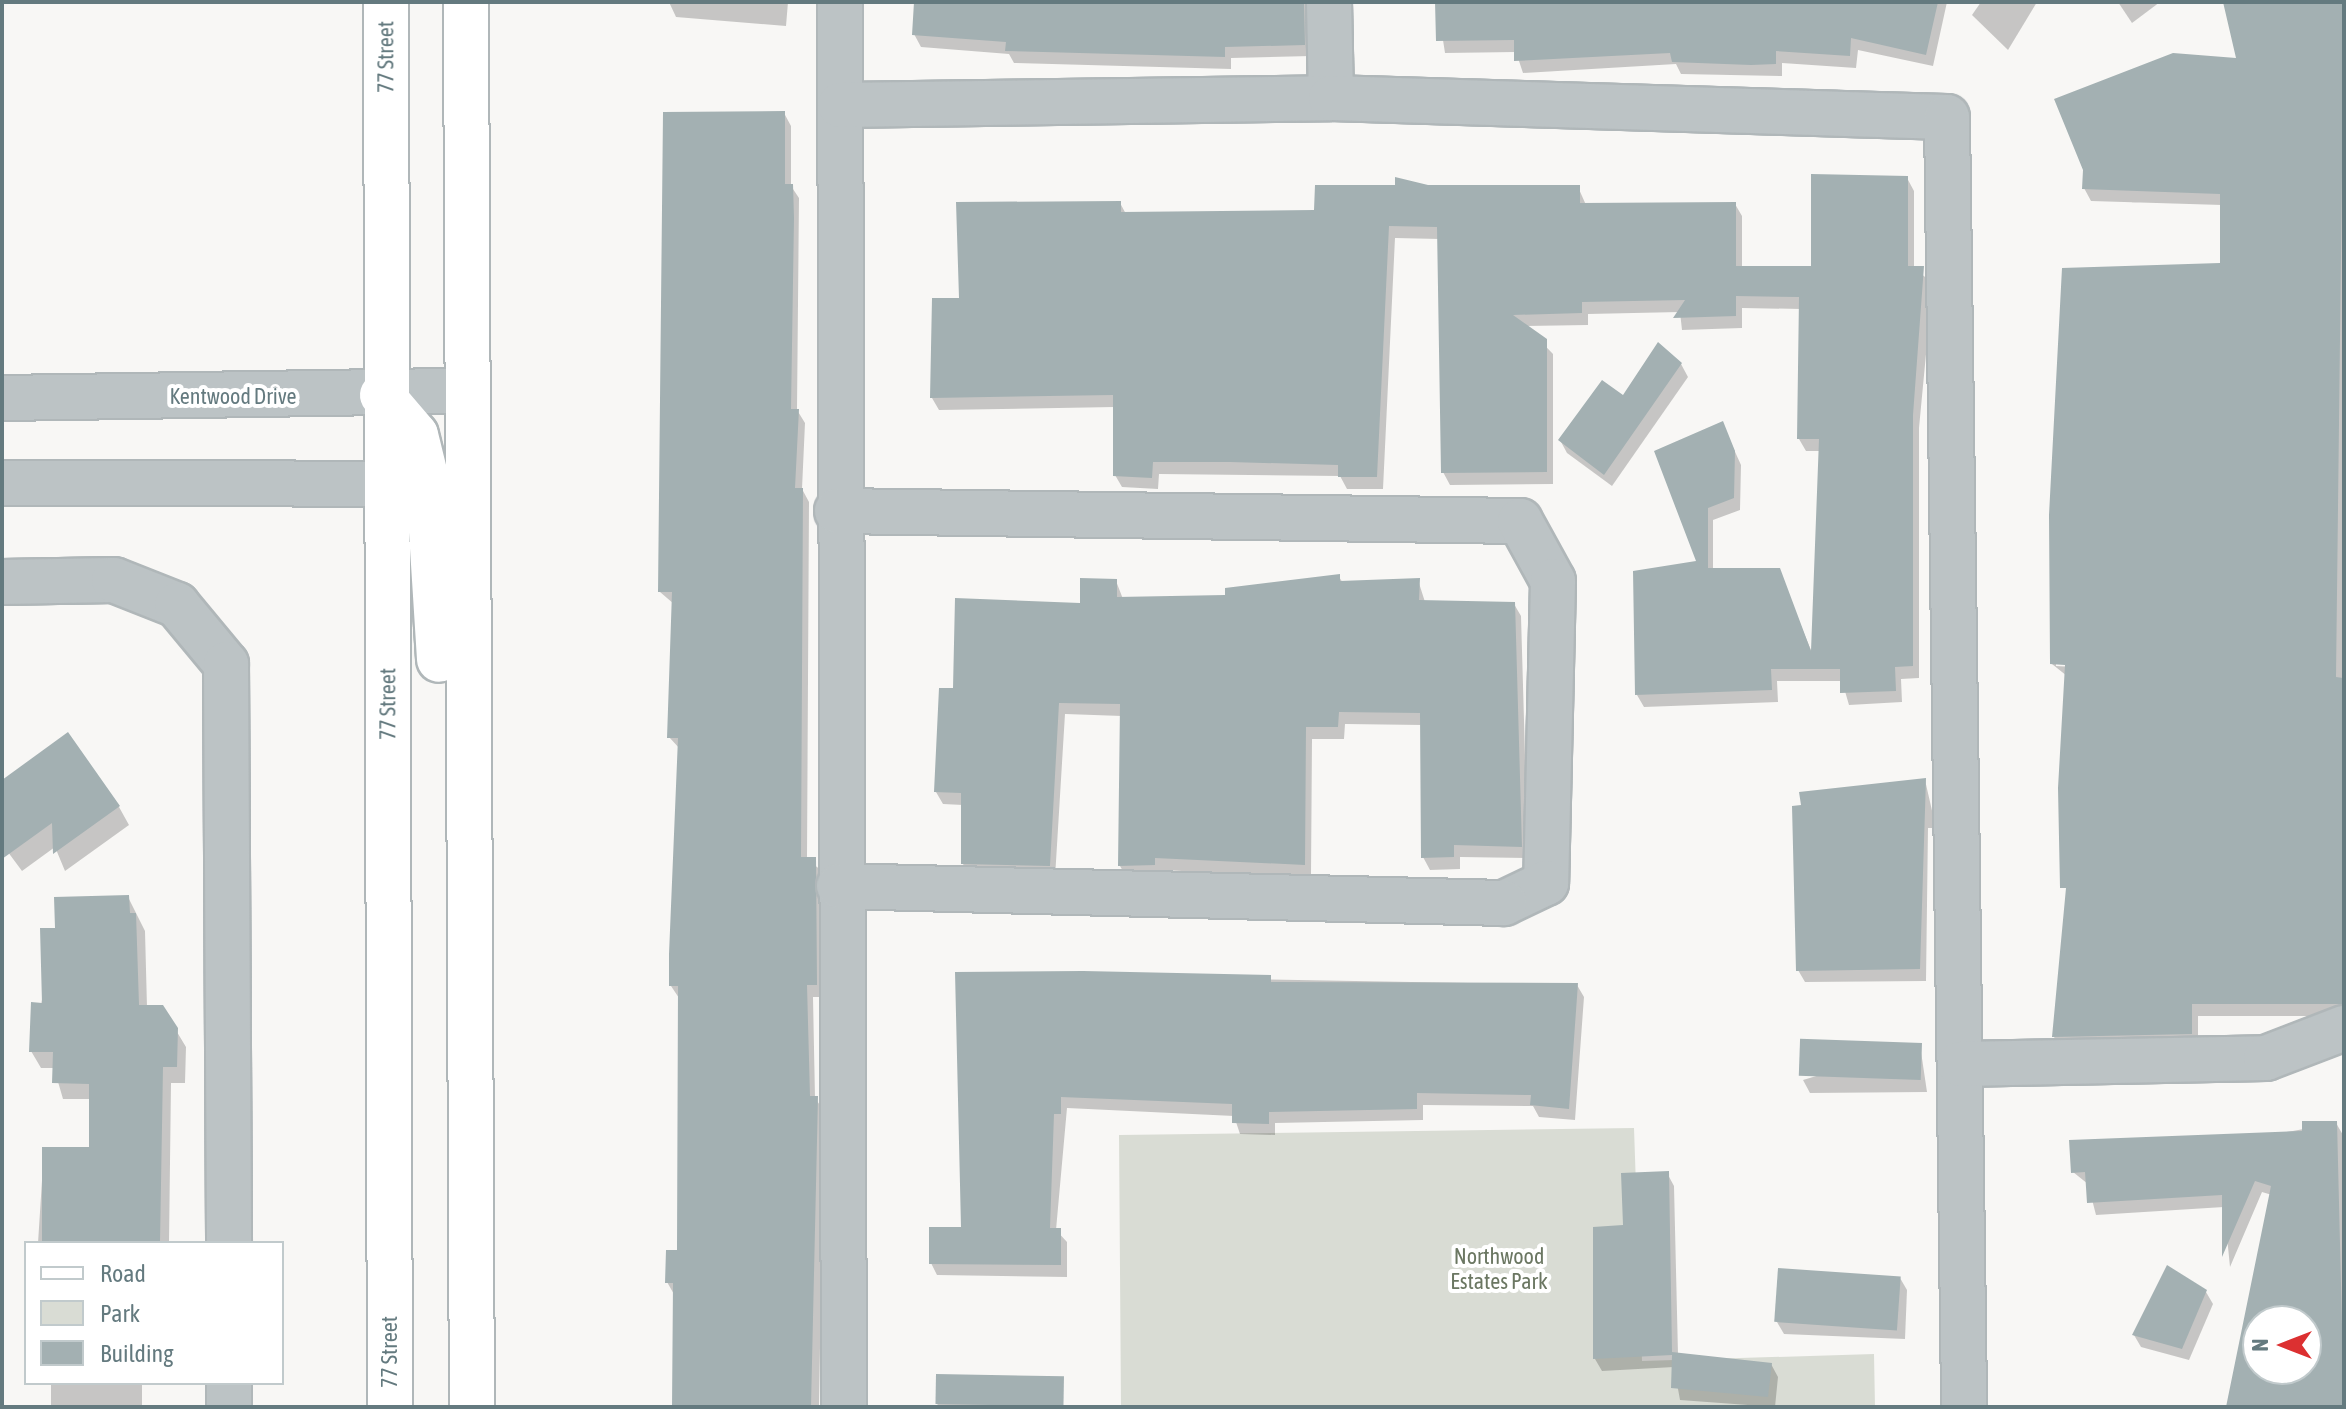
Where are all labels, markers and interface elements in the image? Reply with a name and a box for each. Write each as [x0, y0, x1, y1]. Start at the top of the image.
street label: 77 Street [373, 21, 399, 93]
street label: Kentwood Drive [169, 384, 297, 410]
street label: 77 Street [375, 668, 401, 740]
legend [24, 1241, 284, 1385]
park label: Northwood Estates Park [1450, 1243, 1548, 1294]
text: Road [100, 1260, 146, 1287]
text: Park [100, 1300, 140, 1327]
north arrow [2242, 1305, 2322, 1385]
street label: 77 Street [377, 1316, 403, 1388]
text: N [2247, 1339, 2273, 1352]
text: Building [100, 1340, 173, 1367]

